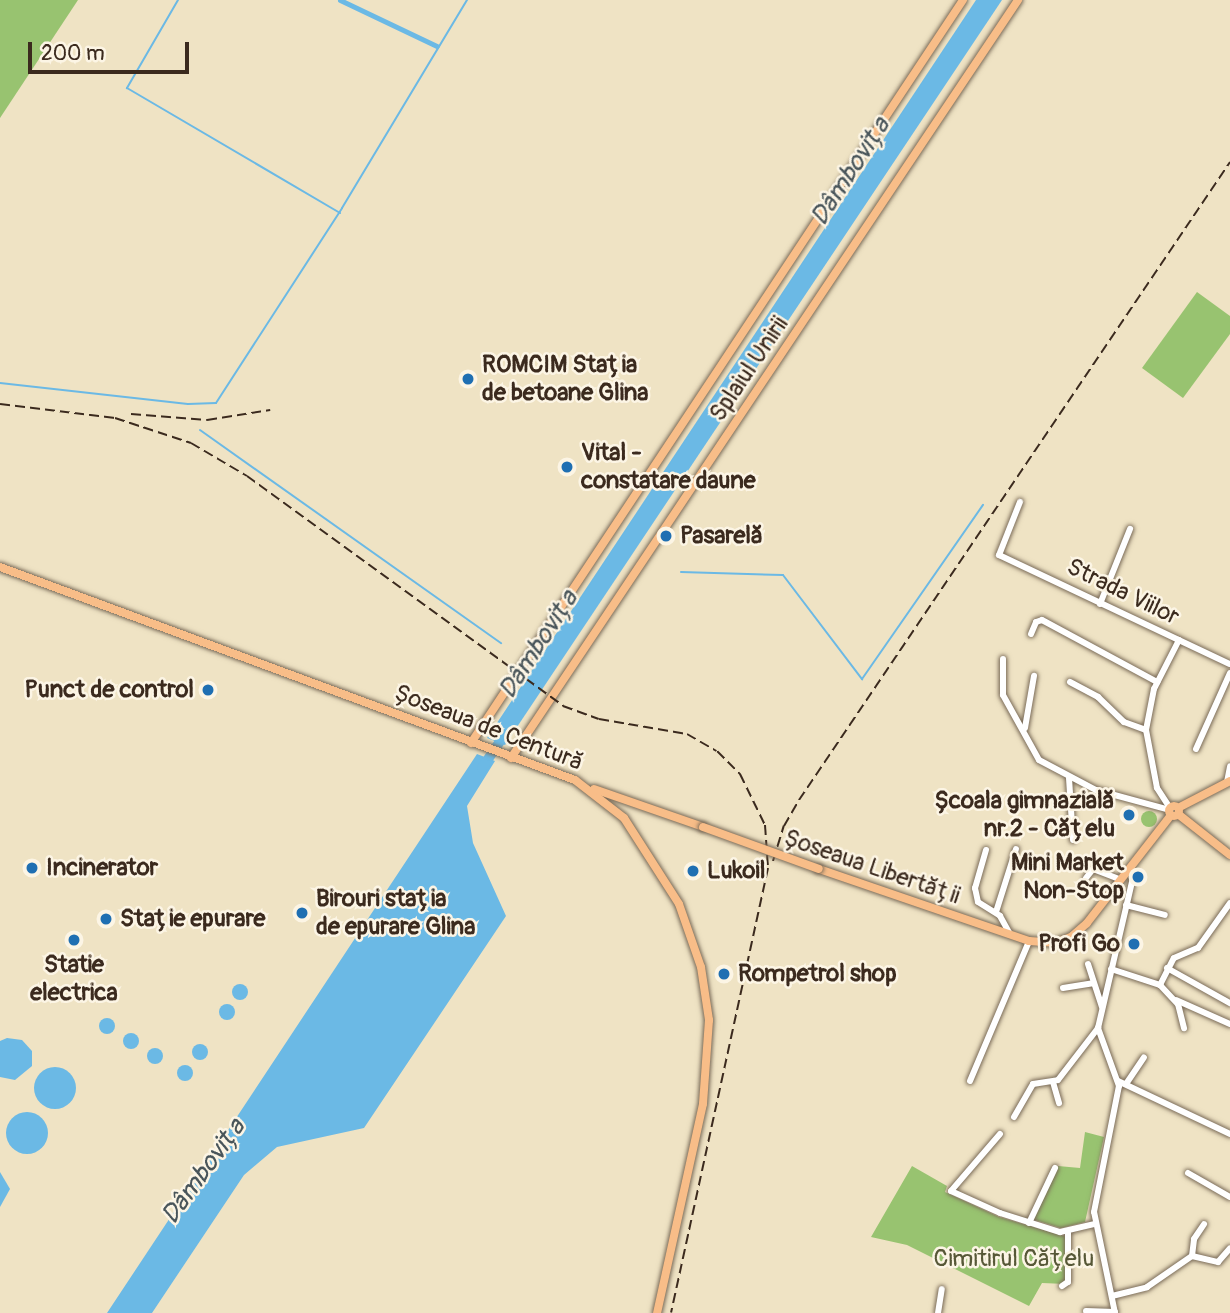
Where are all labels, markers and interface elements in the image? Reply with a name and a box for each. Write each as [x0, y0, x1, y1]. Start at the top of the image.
scale bar [32, 28, 192, 72]
text: 200 m [41, 40, 105, 67]
water label: Dâmbovița [805, 112, 897, 232]
street label: Splaiul Unirii [703, 311, 795, 427]
place label: ROMCIM Stația de betoane Glina [482, 351, 648, 407]
marker: ROMCIM Stația de betoane Glina [460, 371, 476, 387]
place label: Vital - constatare daune [581, 439, 756, 495]
marker: Vital - constatare daune [559, 459, 575, 475]
place label: Pasarelă [680, 522, 763, 550]
marker: Pasarelă [658, 528, 674, 544]
street label: Strada Viilor [1062, 552, 1184, 632]
water label: Dâmbovița [493, 585, 585, 705]
place label: Punct de control [24, 676, 194, 704]
street label: Șoseaua de Centură [390, 679, 588, 777]
marker: Punct de control [200, 682, 216, 698]
place label: Școala gimnazială nr.2 - Cățelu [934, 787, 1115, 843]
marker: Școala gimnazială nr.2 - Cățelu [1121, 807, 1137, 823]
street label: Șoseaua Libertății [780, 823, 964, 911]
place label: Mini Market Non-Stop [1011, 849, 1124, 905]
place label: Incinerator [46, 854, 158, 882]
place label: Lukoil [707, 857, 765, 885]
marker: Incinerator [24, 860, 40, 876]
marker: Lukoil [685, 863, 701, 879]
marker: Mini Market Non-Stop [1130, 869, 1146, 885]
place label: Birouri stația de epurare Glina [316, 885, 475, 941]
place label: Stație epurare [120, 905, 265, 933]
marker: Birouri stația de epurare Glina [294, 905, 310, 921]
marker: Stație epurare [98, 911, 114, 927]
place label: Profi Go [1038, 930, 1120, 958]
marker: Statie electrica [66, 932, 82, 948]
marker: Profi Go [1126, 936, 1142, 952]
place label: Statie electrica [30, 951, 118, 1007]
place label: Rompetrol shop [738, 960, 897, 988]
marker: Rompetrol shop [716, 966, 732, 982]
water label: Dâmbovița [155, 1113, 253, 1231]
park label: Cimitirul Cățelu [934, 1245, 1094, 1273]

